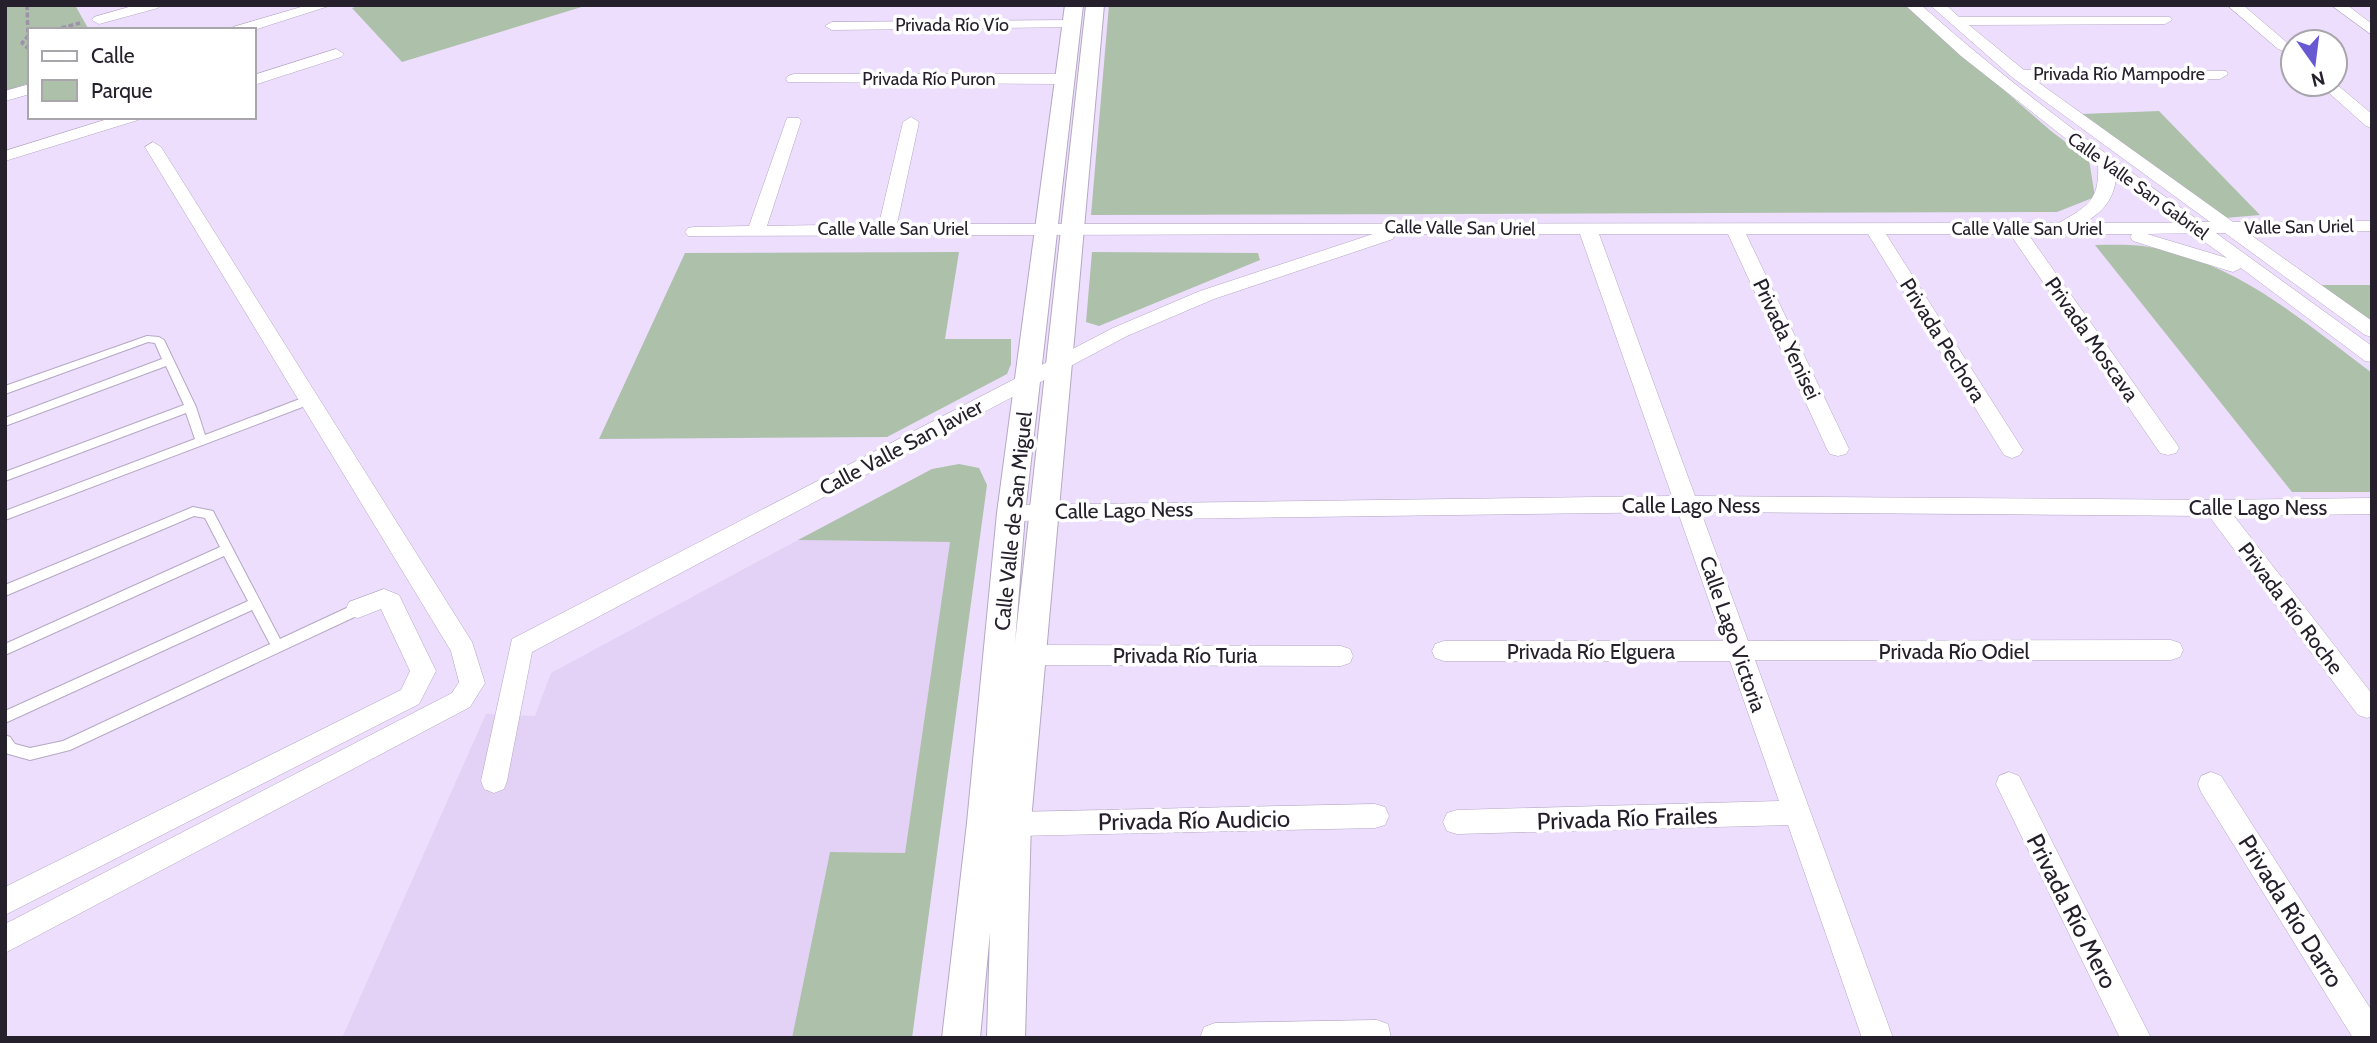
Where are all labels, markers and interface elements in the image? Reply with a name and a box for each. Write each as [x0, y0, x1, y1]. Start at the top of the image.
street label: Privada Río Vío [895, 14, 1009, 36]
legend [28, 28, 256, 119]
north arrow [2279, 28, 2349, 98]
text: Calle [91, 43, 135, 68]
street label: Privada Río Mampodre [2033, 63, 2205, 85]
text: N [2309, 66, 2327, 92]
street label: Privada Río Puron [862, 68, 996, 90]
text: Parque [91, 78, 153, 103]
street label: Calle Valle San Gabriel [2063, 127, 2213, 245]
street label: Valle San Uriel [2244, 215, 2355, 239]
street label: Calle Valle San Uriel [1384, 216, 1536, 240]
street label: Calle Valle San Uriel [818, 218, 969, 240]
street label: Calle Valle San Uriel [1952, 218, 2103, 240]
street label: Privada Moscava [2040, 272, 2144, 406]
street label: Privada Pechora [1895, 273, 1991, 407]
street label: Privada Yenisei [1748, 275, 1826, 403]
street label: Calle Valle San Javier [815, 393, 987, 501]
street label: Calle Valle de San Miguel [989, 410, 1037, 632]
street label: Calle Lago Ness [1622, 493, 1760, 518]
street label: Calle Lago Ness [2189, 495, 2327, 520]
street label: Calle Lago Ness [1055, 496, 1194, 524]
street label: Privada Río Roche [2233, 537, 2349, 679]
street label: Calle Lago Victoria [1695, 553, 1771, 715]
street label: Privada Río Elguera [1507, 639, 1675, 664]
street label: Privada Río Odiel [1879, 639, 2029, 664]
street label: Privada Río Turia [1113, 643, 1257, 668]
street label: Privada Río Frailes [1536, 800, 1718, 836]
street label: Privada Río Audicio [1098, 804, 1290, 836]
street label: Privada Río Mero [2021, 829, 2123, 993]
street label: Privada Río Darro [2232, 829, 2350, 993]

